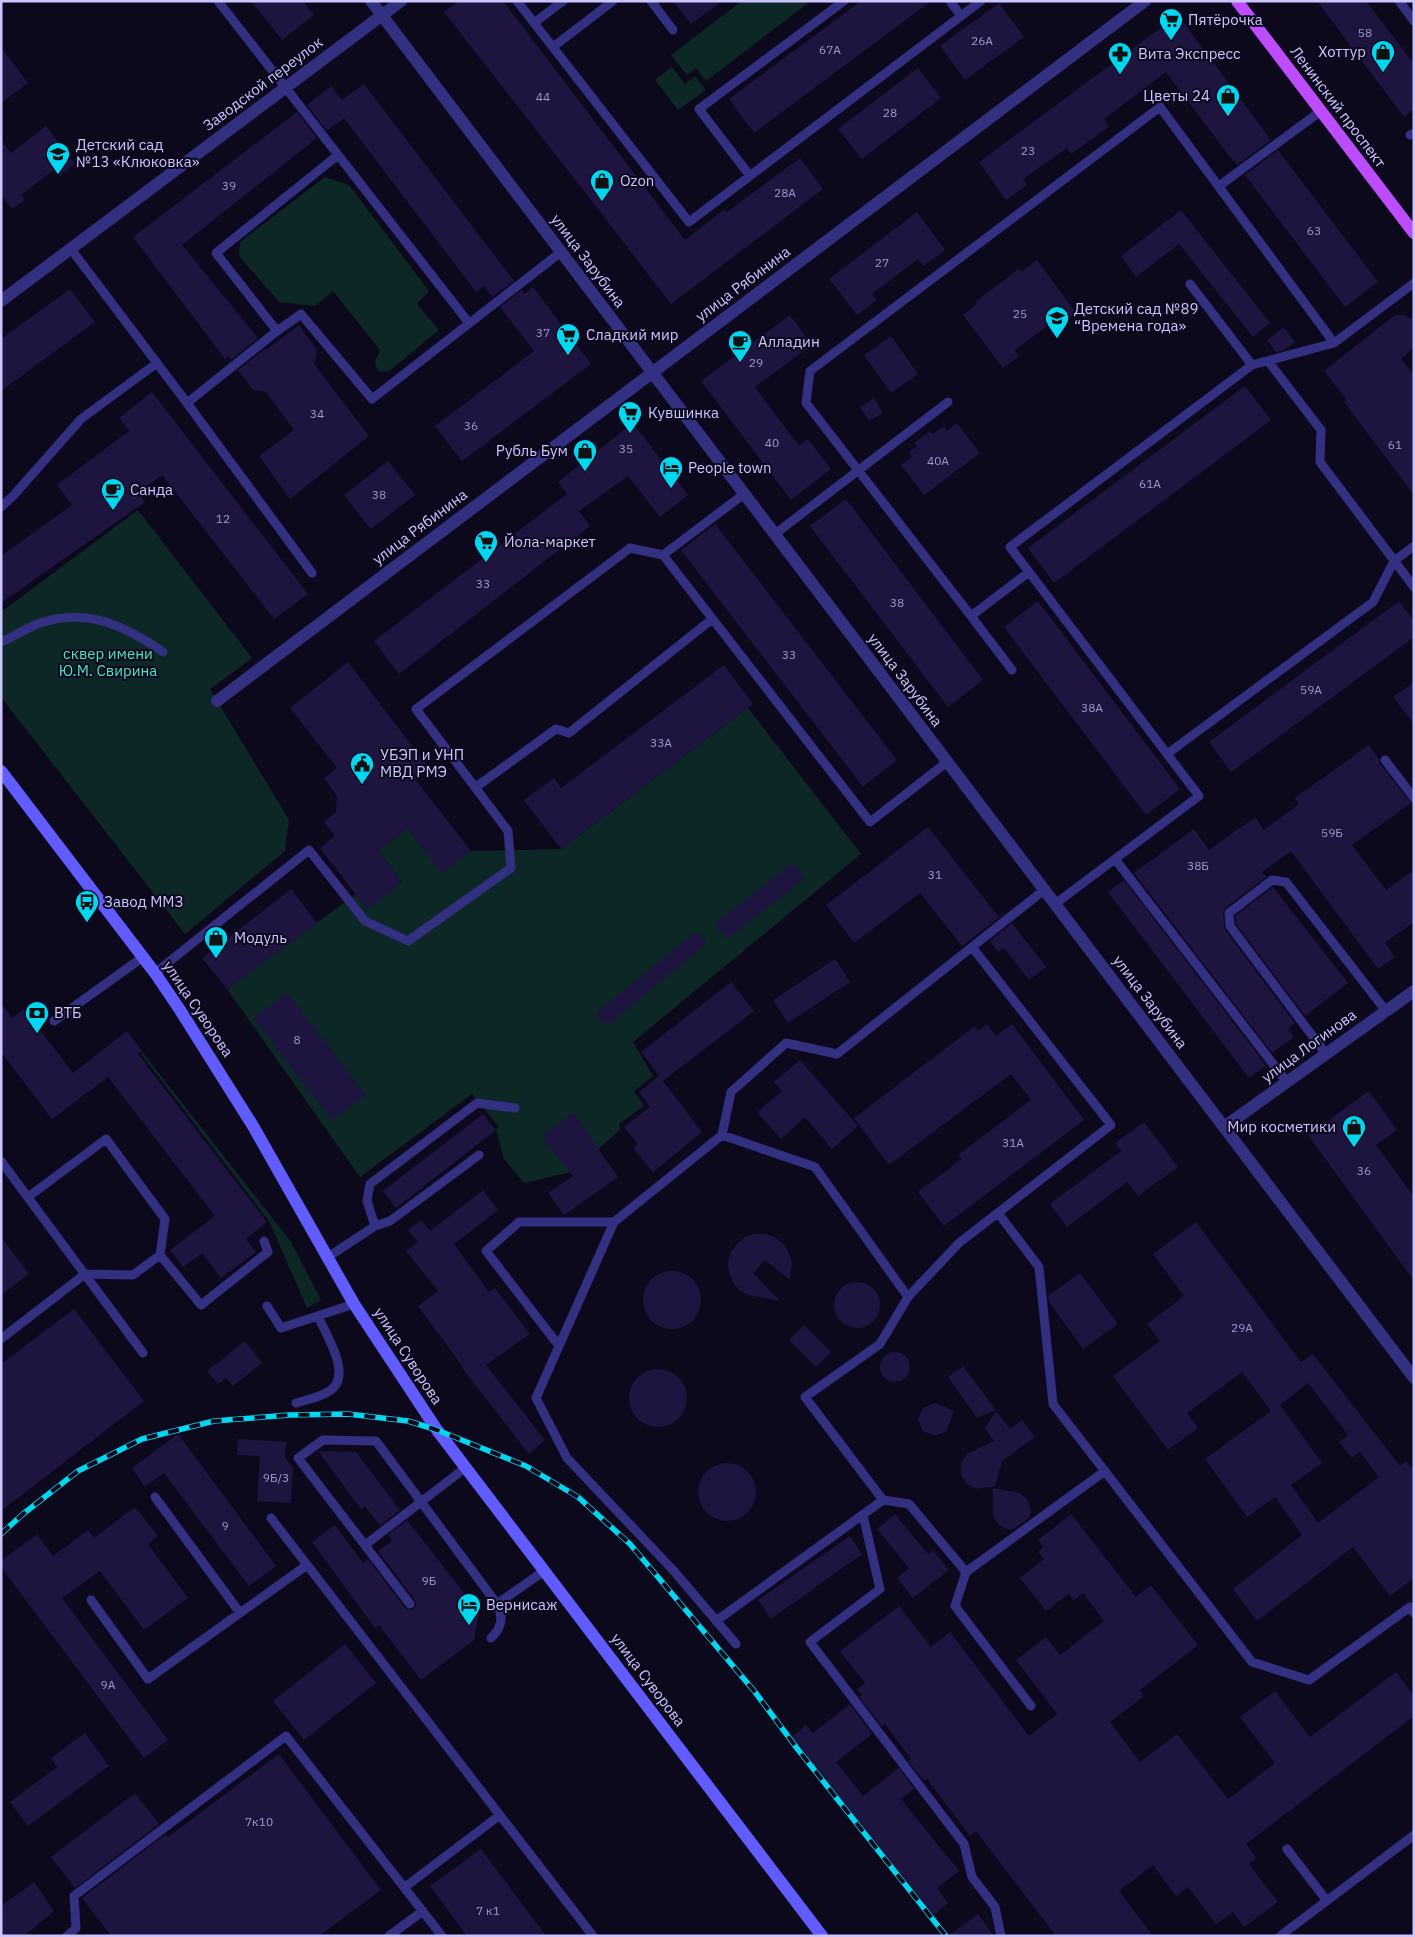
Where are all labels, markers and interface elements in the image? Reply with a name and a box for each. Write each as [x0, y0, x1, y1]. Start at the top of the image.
supermarket icon: Пятёрочка [1158, 7, 1184, 41]
place label: Пятёрочка [1188, 10, 1263, 29]
house number: 58 [1358, 25, 1372, 40]
street label: Заводской переулок [199, 32, 326, 135]
house number: 26А [971, 33, 993, 48]
shop icon: Хоттур [1370, 39, 1396, 73]
pharmacy icon: Вита Экспресс [1107, 41, 1133, 75]
house number: 67А [819, 42, 841, 57]
street label: Ленинский проспект [1286, 42, 1390, 171]
place label: Хоттур [1318, 42, 1366, 61]
place label: Вита Экспресс [1138, 44, 1241, 63]
shop icon: Цветы 24 [1215, 83, 1241, 117]
place label: Цветы 24 [1143, 86, 1210, 105]
house number: 44 [536, 89, 550, 104]
house number: 28 [883, 105, 897, 120]
place label: Детский сад №13 «Клюковка» [76, 135, 200, 171]
school or university icon: Детский сад №13 «Клюковка» [45, 141, 71, 175]
house number: 23 [1021, 143, 1035, 158]
shop icon: Ozon [589, 168, 615, 202]
place label: Ozon [620, 171, 654, 190]
house number: 39 [222, 178, 236, 193]
house number: 28А [774, 185, 796, 200]
street label: улица Зарубина [547, 210, 630, 311]
house number: 63 [1307, 223, 1321, 238]
street label: улица Рябинина [692, 242, 794, 325]
house number: 27 [875, 255, 889, 270]
place label: Детский сад №89 “Времена года» [1074, 299, 1199, 335]
school or university icon: Детский сад №89 “Времена года» [1044, 305, 1070, 339]
house number: 25 [1013, 306, 1027, 321]
supermarket icon: Сладкий мир [555, 322, 581, 356]
house number: 37 [536, 325, 550, 340]
place label: Сладкий мир [586, 325, 679, 344]
cafe icon: Алладин [727, 329, 753, 363]
place label: Алладин [758, 332, 820, 351]
house number: 29 [749, 355, 763, 370]
supermarket icon: Кувшинка [617, 400, 643, 434]
place label: Кувшинка [648, 403, 719, 422]
house number: 34 [310, 406, 324, 421]
house number: 36 [464, 418, 478, 433]
house number: 40 [765, 435, 779, 450]
house number: 61 [1388, 437, 1402, 452]
shop icon: Рубль Бум [572, 438, 598, 472]
place label: Рубль Бум [496, 441, 568, 460]
house number: 35 [619, 441, 633, 456]
house number: 40А [927, 453, 949, 468]
hotel icon: People town [658, 455, 684, 489]
place label: People town [688, 458, 772, 477]
house number: 61А [1139, 476, 1161, 491]
cafe icon: Санда [100, 477, 126, 511]
place label: Санда [130, 480, 173, 499]
street label: улица Рябинина [369, 485, 471, 568]
house number: 38 [372, 487, 386, 502]
house number: 12 [216, 511, 230, 526]
supermarket icon: Йола-маркет [473, 529, 499, 563]
place label: Йола-маркет [504, 532, 596, 551]
house number: 33 [476, 576, 490, 591]
house number: 38 [890, 595, 904, 610]
street label: улица Зарубина [864, 629, 947, 730]
park label: сквер имени Ю.М. Свирина [59, 644, 157, 680]
house number: 33 [782, 647, 796, 662]
house number: 59А [1300, 682, 1322, 697]
house number: 38А [1081, 700, 1103, 715]
house number: 33А [650, 735, 672, 750]
place label: УБЭП и УНП МВД РМЭ [380, 745, 464, 781]
public building icon: УБЭП и УНП МВД РМЭ [349, 751, 375, 785]
house number: 59Б [1321, 825, 1343, 840]
house number: 38Б [1187, 858, 1209, 873]
house number: 31 [928, 867, 942, 882]
bus stop icon: Завод ММЗ [74, 889, 100, 923]
place label: Завод ММЗ [104, 892, 183, 911]
shop icon: Модуль [203, 925, 229, 959]
place label: Модуль [234, 928, 287, 947]
street label: улица Зарубина [1109, 951, 1192, 1052]
street label: улица Суворова [159, 957, 238, 1060]
bank icon: ВТБ [24, 1000, 50, 1034]
place label: ВТБ [54, 1003, 82, 1022]
street label: улица Логинова [1258, 1005, 1360, 1086]
house number: 8 [293, 1032, 301, 1047]
shop icon: Мир косметики [1341, 1114, 1367, 1148]
place label: Мир косметики [1227, 1117, 1336, 1136]
house number: 31А [1002, 1135, 1024, 1150]
house number: 36 [1357, 1163, 1371, 1178]
street label: улица Суворова [370, 1304, 447, 1408]
house number: 29А [1231, 1320, 1253, 1335]
house number: 9Б/3 [263, 1470, 289, 1485]
house number: 9 [221, 1518, 229, 1533]
house number: 9Б [422, 1573, 436, 1588]
hotel icon: Вернисаж [456, 1592, 482, 1626]
place label: Вернисаж [486, 1595, 557, 1614]
street label: улица Суворова [607, 1629, 690, 1730]
house number: 9А [101, 1677, 116, 1692]
house number: 7к10 [245, 1814, 273, 1829]
house number: 7 к1 [476, 1903, 500, 1918]

